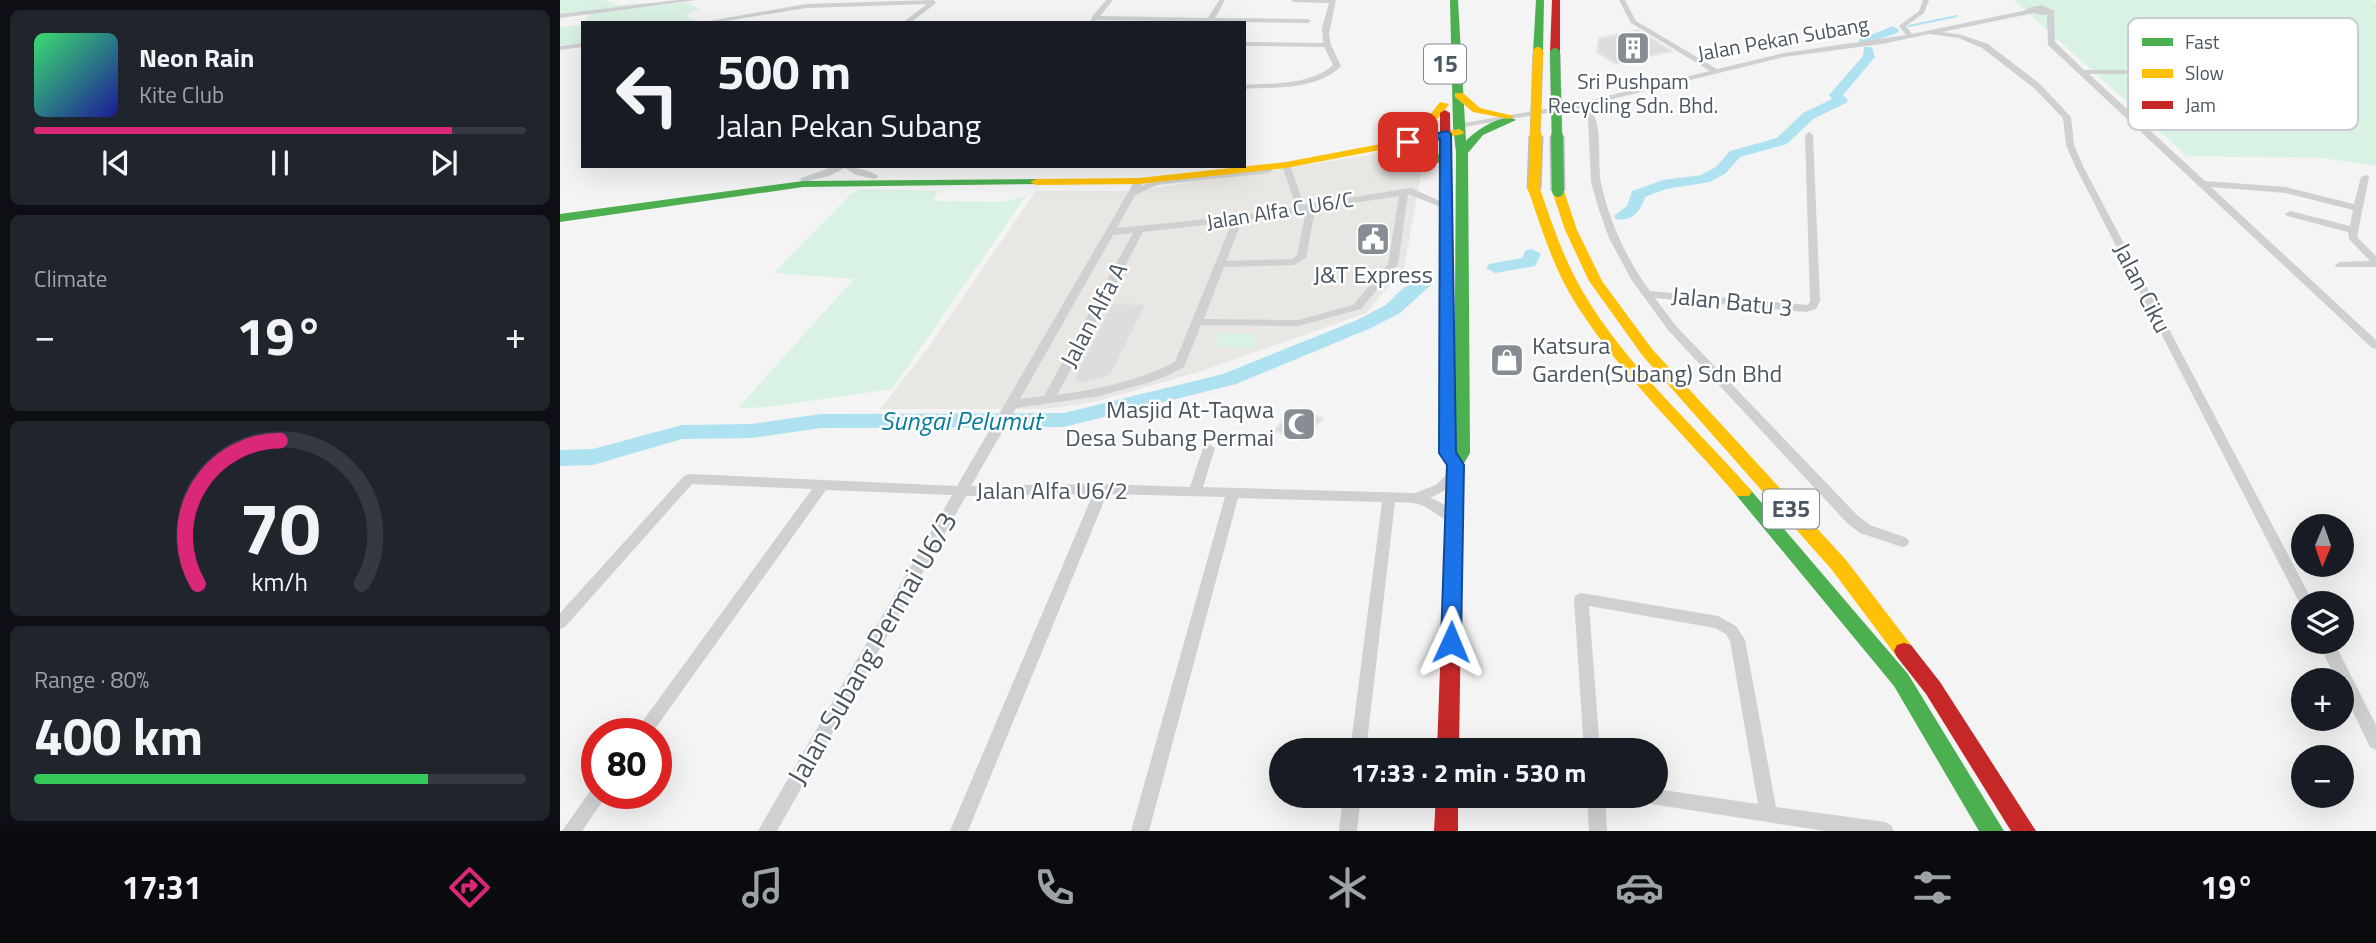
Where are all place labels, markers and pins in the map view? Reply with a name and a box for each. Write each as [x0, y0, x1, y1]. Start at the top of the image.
building icon: Sri Pushpam Recycling Sdn. Bhd. [1614, 29, 1652, 67]
place label: Sri Pushpam Recycling Sdn. Bhd. [1548, 65, 1718, 121]
pin [1378, 112, 1438, 172]
public building icon: J&T Express [1354, 220, 1392, 258]
place label: J&T Express [1313, 256, 1433, 292]
place label: Katsura Garden(Subang) Sdn Bhd [1532, 327, 1782, 391]
shop icon: Katsura Garden(Subang) Sdn Bhd [1488, 341, 1526, 379]
place label: Masjid At-Taqwa Desa Subang Permai [1065, 391, 1274, 455]
mosque icon: Masjid At-Taqwa Desa Subang Permai [1280, 405, 1318, 443]

